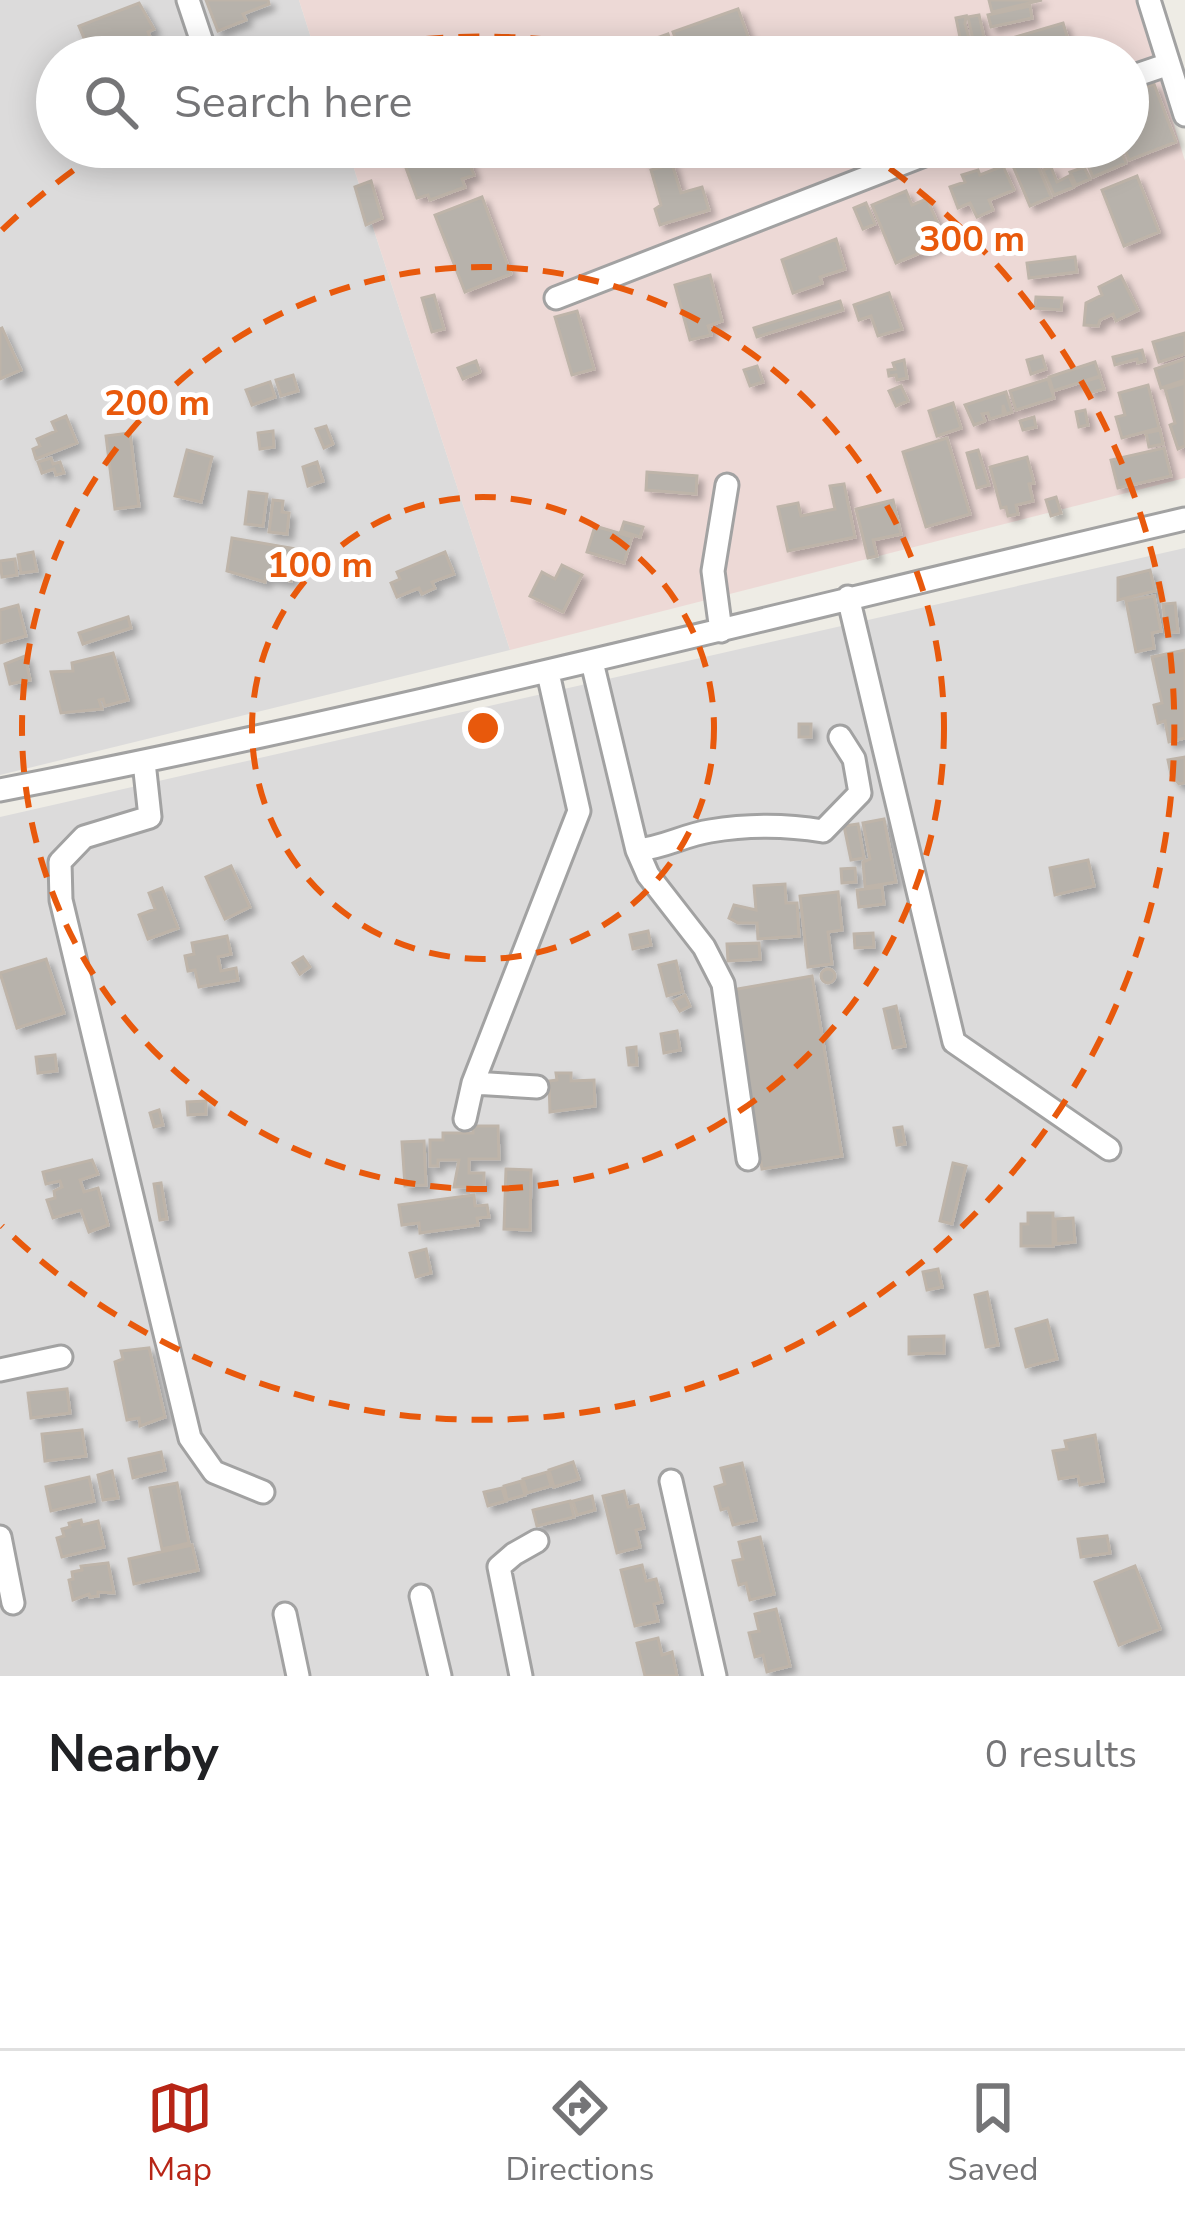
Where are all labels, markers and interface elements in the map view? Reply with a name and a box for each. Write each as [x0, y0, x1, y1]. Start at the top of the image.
search box [36, 36, 1149, 168]
icon: search [78, 69, 144, 135]
text: Search here [174, 72, 413, 133]
text: 300 m [919, 215, 1025, 264]
text: 200 m [104, 379, 210, 428]
text: 100 m [267, 541, 373, 590]
centre of rings [462, 707, 504, 749]
text: Nearby [48, 1719, 219, 1789]
text: 0 results [985, 1728, 1137, 1781]
tab: Map [147, 2075, 213, 2192]
tab: Directions [506, 2075, 654, 2192]
tab: Saved [947, 2075, 1038, 2192]

